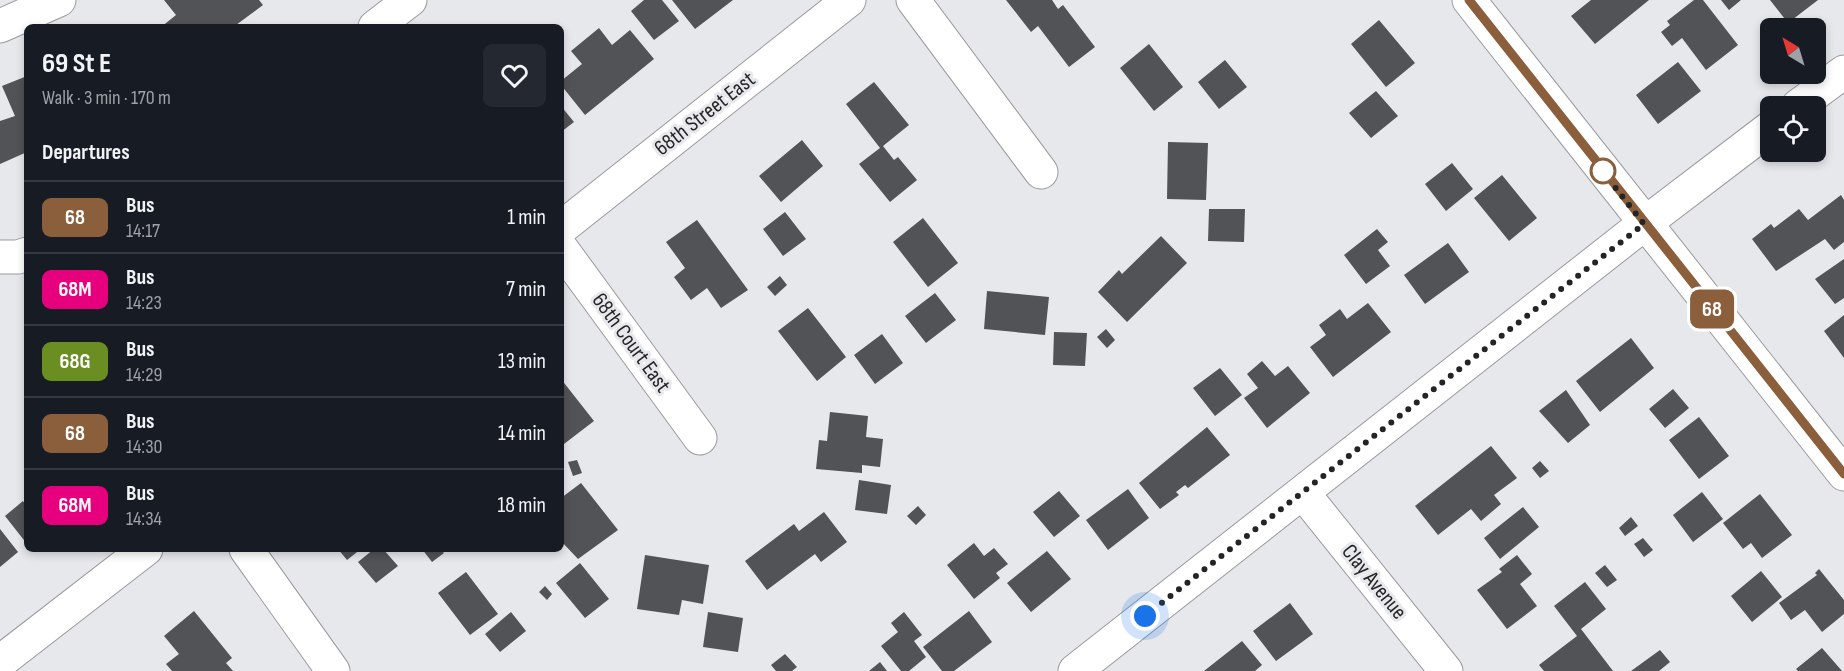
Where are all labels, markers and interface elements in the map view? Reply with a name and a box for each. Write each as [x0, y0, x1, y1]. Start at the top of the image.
north arrow [1760, 18, 1826, 84]
map controls [1760, 18, 1826, 162]
button: heart [483, 44, 546, 107]
text: 69 St E [42, 47, 111, 80]
street label: 68th Street East [649, 66, 761, 162]
text: Walk · 3 min · 170 m [42, 86, 171, 110]
button: locate [1760, 96, 1826, 162]
text: Departures [42, 139, 130, 166]
unlabelled marker [1590, 158, 1616, 184]
text: Bus [126, 192, 155, 219]
text: 1 min [507, 204, 546, 231]
text: 68 [65, 205, 85, 230]
text: 14:17 [126, 219, 160, 243]
text: Bus [126, 264, 155, 291]
text: 7 min [506, 276, 546, 303]
text: 68M [58, 277, 92, 302]
street label: 68th Court East [586, 288, 676, 398]
line badge: 68 [1685, 290, 1739, 328]
text: 14:23 [126, 291, 162, 315]
text: 68 [1702, 297, 1722, 322]
text: Bus [126, 336, 155, 363]
text: 13 min [498, 348, 546, 375]
text: 68G [60, 349, 90, 374]
text: 14:29 [126, 363, 162, 387]
text: Bus [126, 408, 155, 435]
text: 14 min [498, 420, 546, 447]
text: 68 [65, 421, 85, 446]
text: 14:30 [126, 435, 162, 459]
text: Bus [126, 480, 155, 507]
text: 18 min [498, 492, 546, 519]
text: 68M [58, 493, 92, 518]
text: 14:34 [126, 507, 162, 531]
street label: Clay Avenue [1336, 539, 1412, 625]
your location [1130, 601, 1160, 631]

